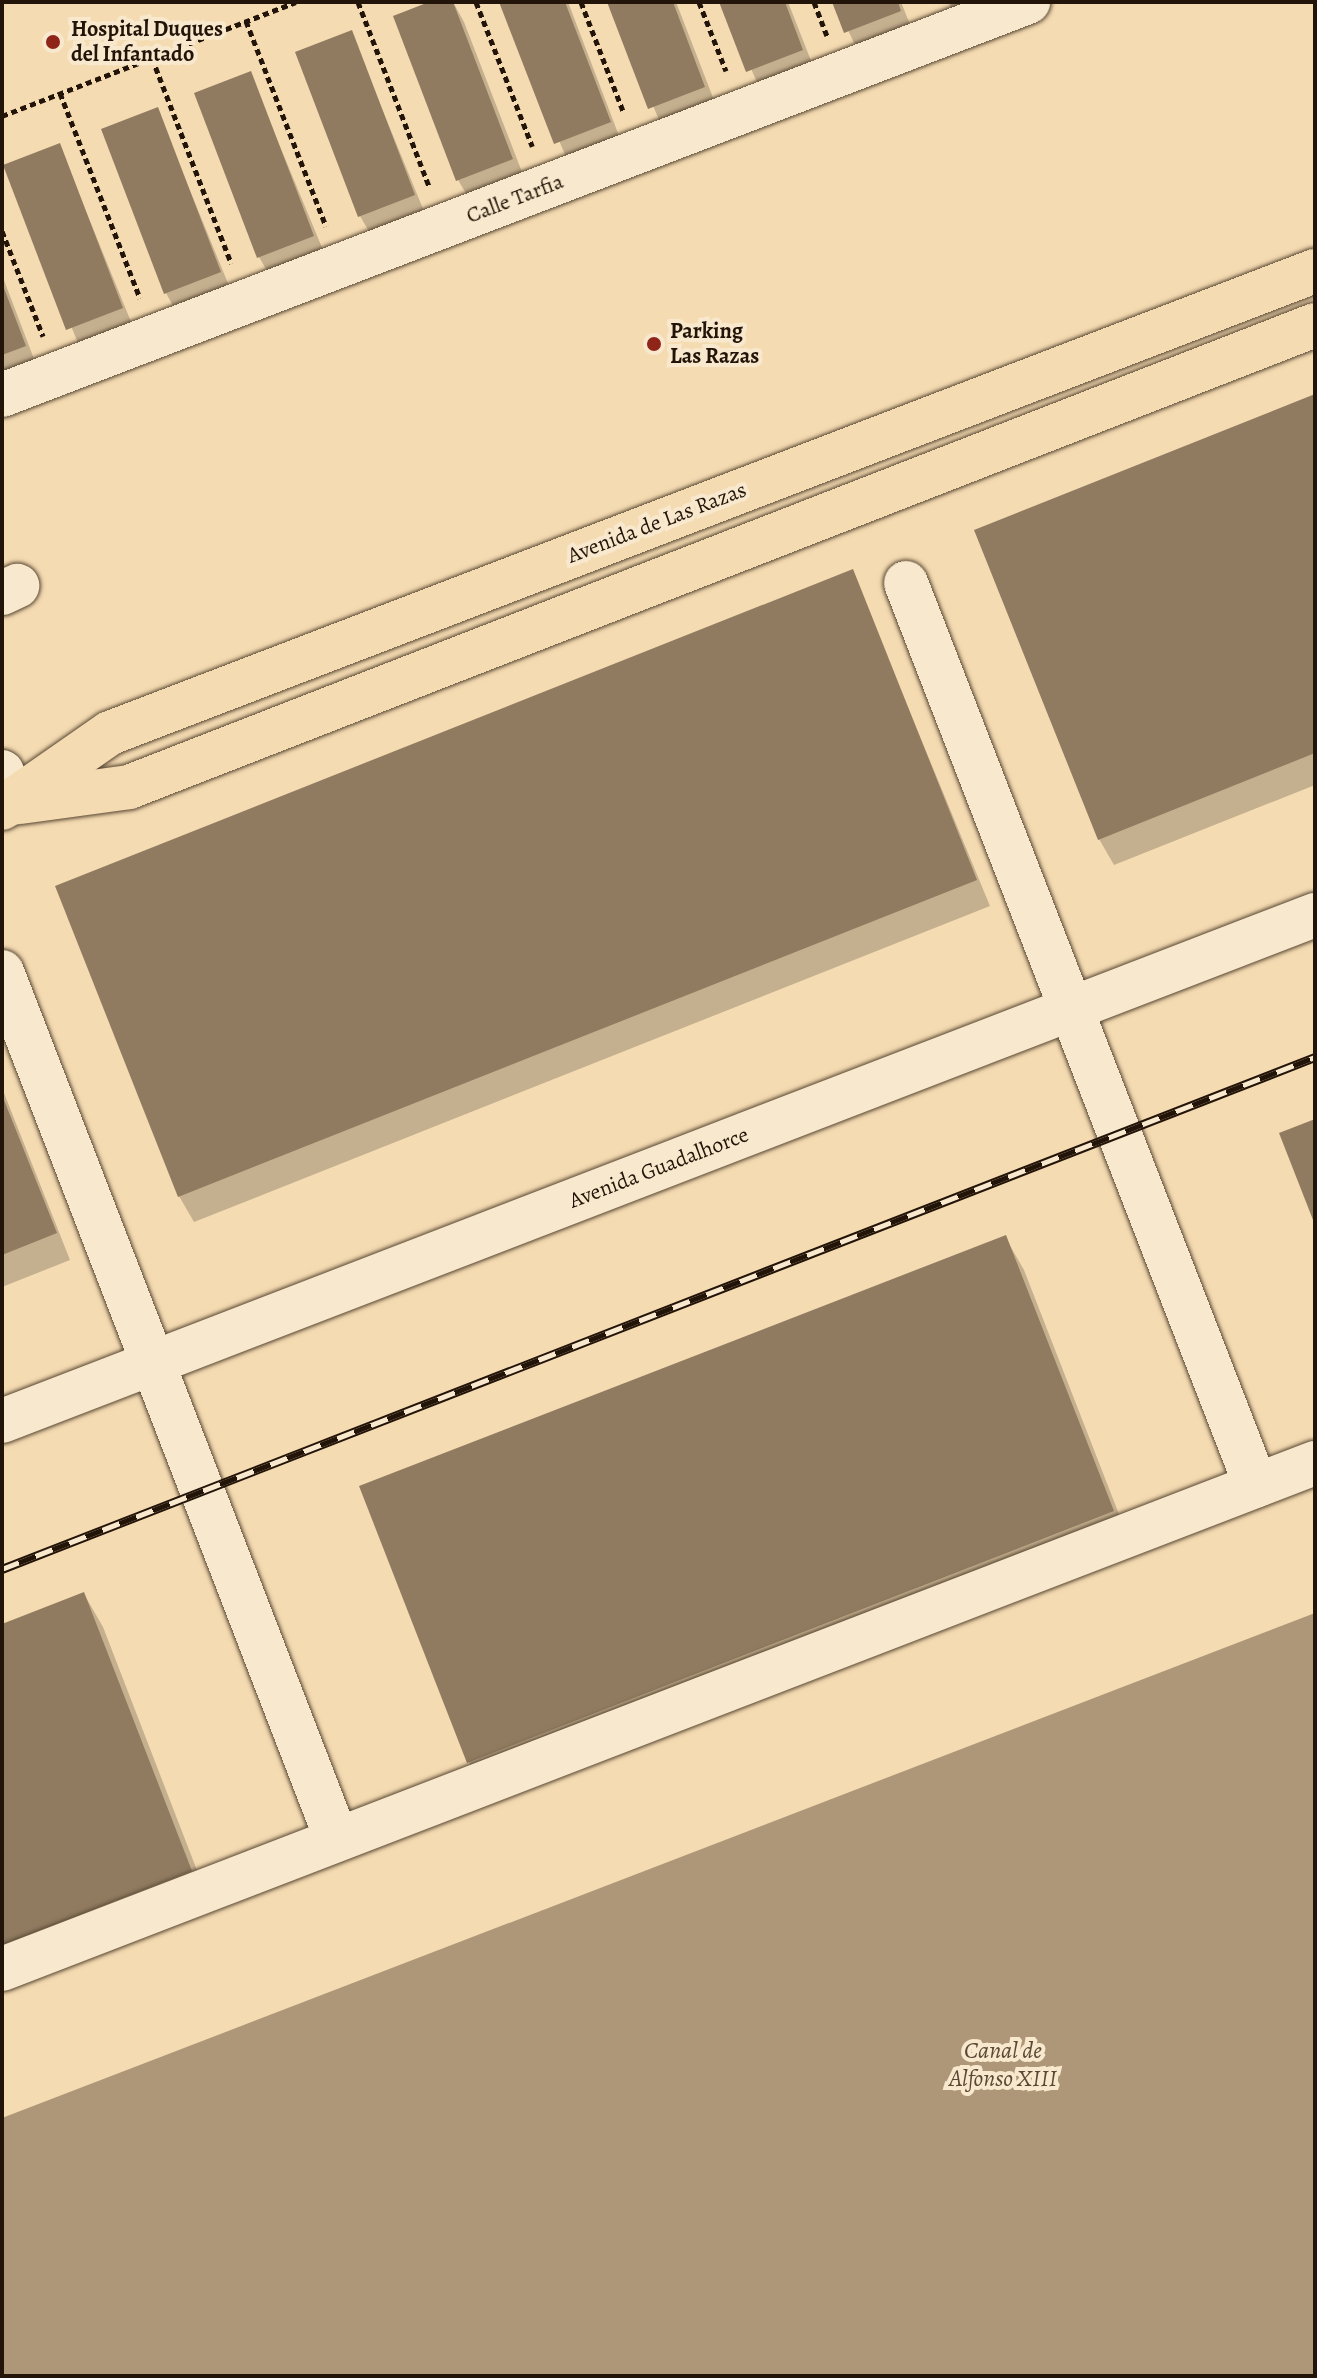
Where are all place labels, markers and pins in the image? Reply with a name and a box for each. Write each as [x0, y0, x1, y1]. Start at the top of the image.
place label: Hospital Duques del Infantado [71, 16, 223, 68]
marker: Hospital Duques del Infantado [42, 31, 64, 53]
place label: Parking Las Razas [670, 318, 759, 370]
marker: Parking Las Razas [645, 335, 663, 353]

